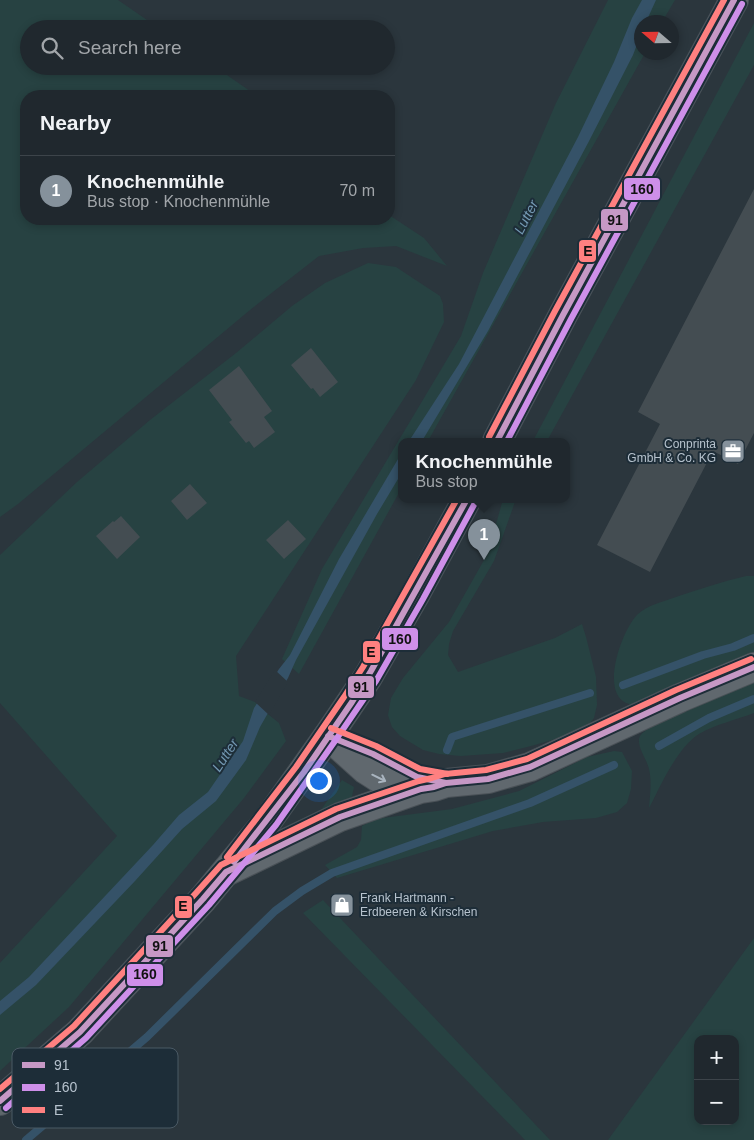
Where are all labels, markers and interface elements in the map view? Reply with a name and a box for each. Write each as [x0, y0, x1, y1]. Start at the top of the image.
north arrow [634, 15, 679, 60]
search box [20, 20, 395, 75]
icon: search [38, 34, 66, 62]
text: Search here [78, 37, 182, 58]
text: Nearby [40, 111, 111, 134]
text: Knochenmühle [87, 171, 224, 192]
line badge: 160 [623, 177, 661, 201]
text: 160 [630, 181, 654, 197]
text: 1 [52, 182, 60, 199]
text: 70 m [339, 182, 375, 199]
text: Bus stop · Knochenmühle [87, 193, 270, 210]
water label: Lutter [511, 196, 542, 237]
line badge: 91 [600, 208, 629, 232]
text: 91 [607, 212, 623, 228]
line badge: E [578, 239, 597, 263]
text: E [583, 243, 593, 259]
place label: Conprinta GmbH & Co. KG [627, 437, 716, 465]
popup [398, 438, 570, 503]
office icon: Conprinta GmbH & Co. KG [720, 438, 746, 464]
text: Knochenmühle [415, 451, 553, 472]
text: Bus stop [415, 473, 478, 490]
pin: 1 [468, 519, 500, 560]
line badge: 160 [381, 627, 419, 651]
text: 160 [388, 631, 412, 647]
line badge: E [362, 640, 381, 664]
text: E [366, 644, 376, 660]
line badge: 91 [347, 675, 375, 699]
text: 91 [353, 679, 369, 695]
water label: Lutter [209, 735, 242, 774]
your location [306, 768, 332, 794]
one-way arrow [372, 773, 387, 783]
place label: Frank Hartmann - Erdbeeren & Kirschen [360, 891, 477, 919]
shop icon: Frank Hartmann - Erdbeeren & Kirschen [329, 892, 355, 918]
line badge: E [174, 895, 193, 919]
text: E [178, 898, 188, 914]
line badge: 91 [145, 934, 174, 958]
text: 91 [152, 938, 168, 954]
line badge: 160 [126, 963, 164, 987]
text: 160 [133, 966, 157, 982]
map controls [694, 1035, 739, 1125]
button: + [694, 1035, 739, 1080]
legend [12, 1048, 178, 1128]
text: 91 [54, 1057, 70, 1073]
text: 160 [54, 1079, 78, 1095]
button: − [694, 1080, 739, 1125]
text: E [54, 1102, 63, 1118]

